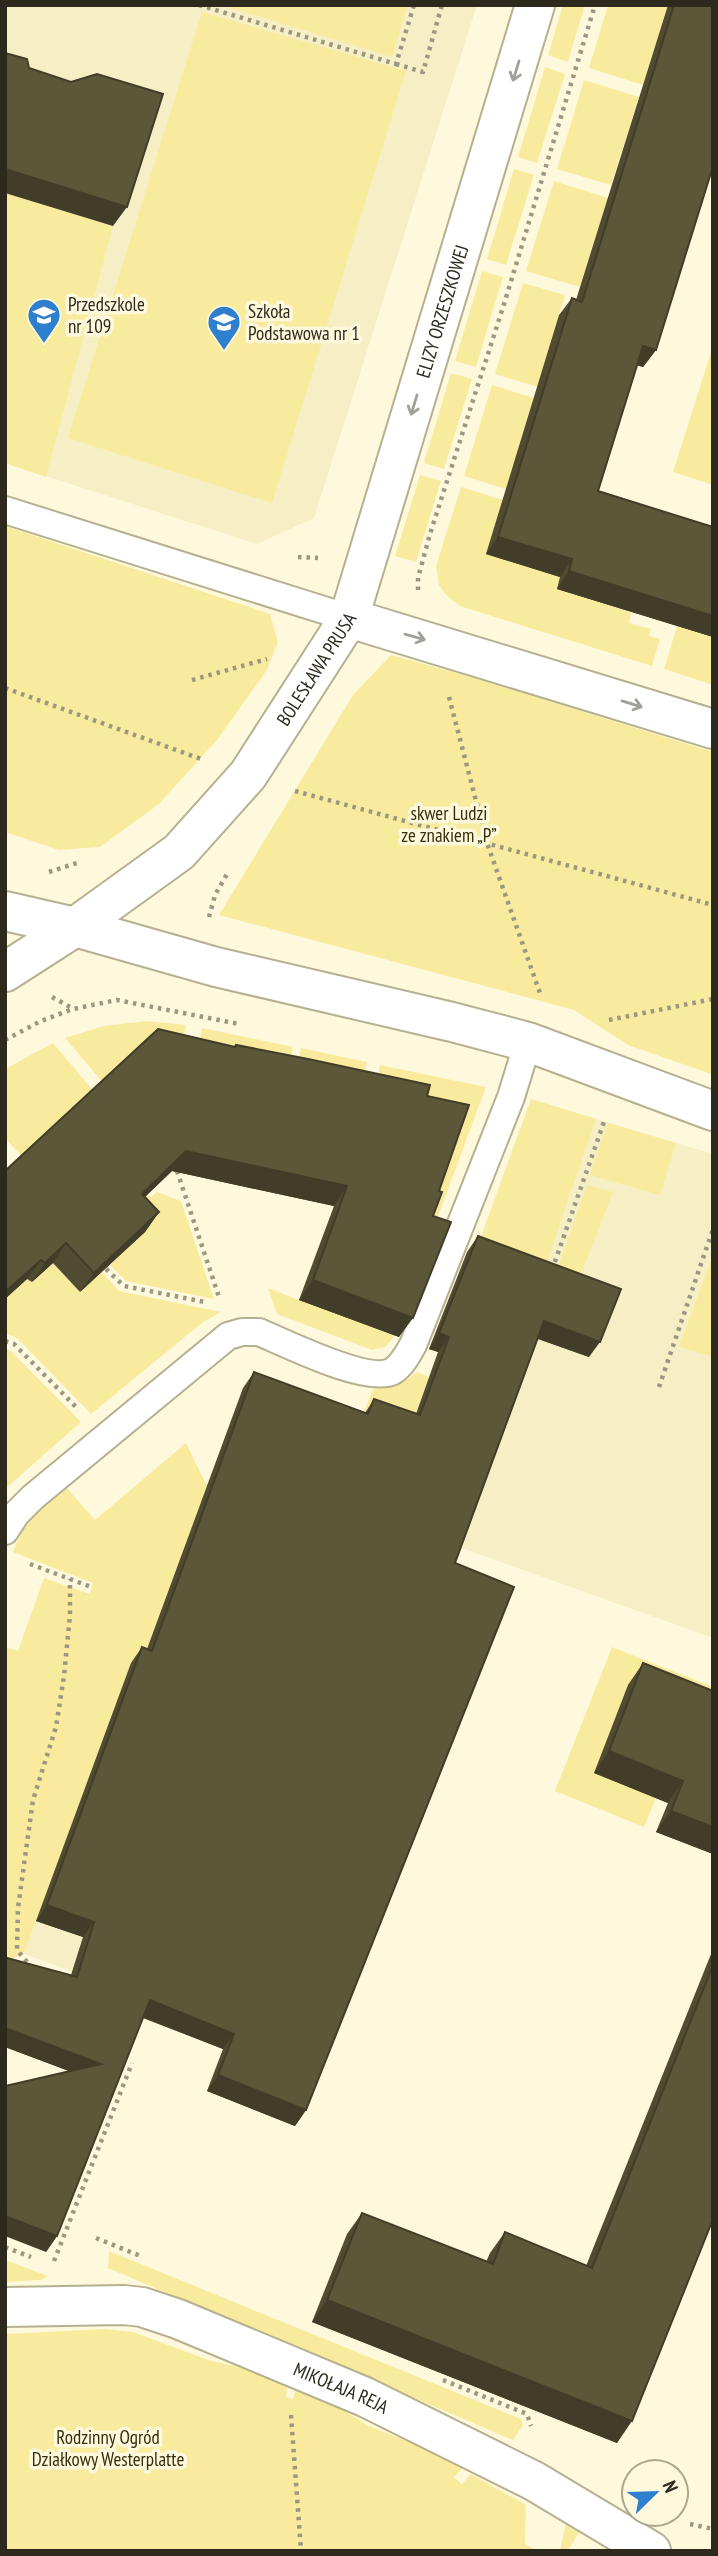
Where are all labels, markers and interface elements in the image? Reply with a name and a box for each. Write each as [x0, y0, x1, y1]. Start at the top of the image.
one-way arrow [508, 59, 521, 81]
street label: ELIZY ORZESZKOWEJ [411, 242, 473, 381]
place label: Przedszkole nr 109 [68, 292, 145, 338]
school or university icon: Przedszkole nr 109 [25, 296, 63, 345]
place label: Szkoła Podstawowa nr 1 [248, 299, 360, 345]
school or university icon: Szkoła Podstawowa nr 1 [205, 303, 243, 352]
one-way arrow [406, 394, 419, 416]
street label: BOLESŁAWA PRUSA [271, 608, 361, 730]
one-way arrow [404, 632, 426, 645]
one-way arrow [621, 698, 643, 711]
park label: skwer Ludzi ze znakiem „P” [401, 801, 497, 847]
street label: MIKOŁAJA REJA [290, 2357, 393, 2419]
park label: Rodzinny Ogród Działkowy Westerplatte [32, 2425, 184, 2471]
north arrow [620, 2458, 690, 2528]
text: N [658, 2477, 684, 2496]

